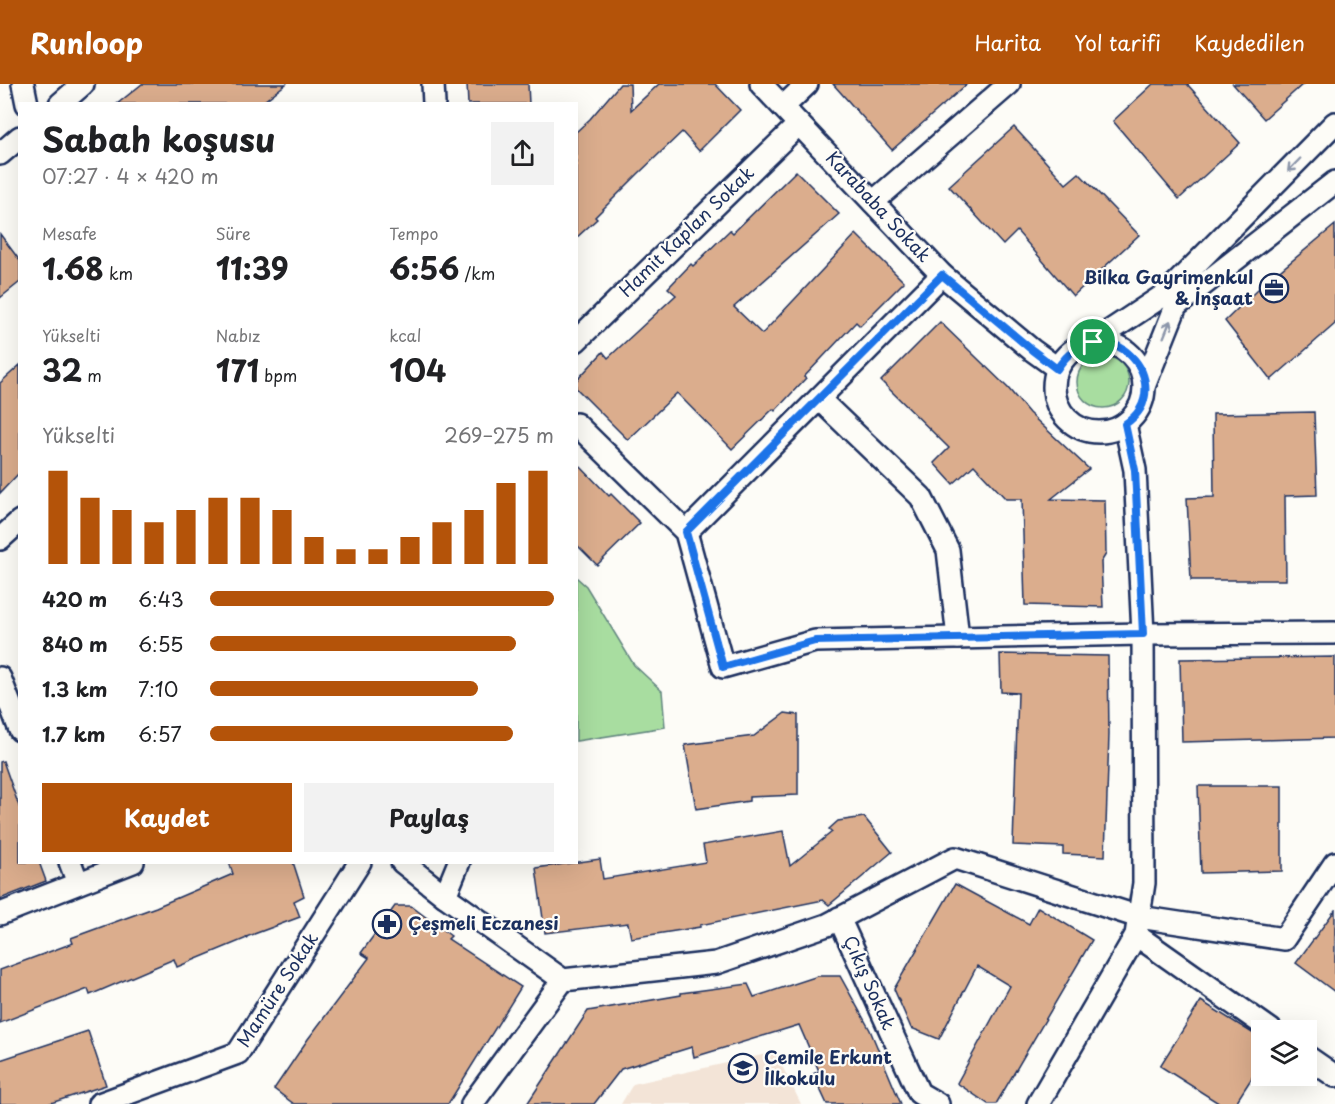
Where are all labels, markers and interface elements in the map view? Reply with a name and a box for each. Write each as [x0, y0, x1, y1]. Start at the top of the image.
text: Runloop [30, 21, 143, 64]
text: Harita [974, 26, 1041, 58]
text: Yol tarifi [1074, 26, 1161, 58]
text: Kaydedilen [1194, 26, 1305, 58]
text: Sabah koşusu [42, 113, 276, 163]
button: share [491, 122, 554, 185]
street label: Karababa Sokak [820, 144, 938, 268]
one-way arrow [1287, 157, 1302, 172]
street label: Hamit Kaplan Sokak [612, 159, 760, 303]
text: 07:27 · 4 × 420 m [42, 161, 219, 191]
text: Mesafe [42, 221, 97, 245]
text: Süre [216, 221, 251, 245]
text: Tempo [389, 221, 438, 245]
text: 1.68 [42, 245, 104, 290]
text: 11:39 [216, 245, 289, 290]
text: 6:56 [389, 245, 459, 290]
text: km [104, 261, 133, 285]
text: /km [459, 261, 495, 285]
place label: Bilka Gayrimenkul & İnşaat [1084, 263, 1253, 311]
office icon: Bilka Gayrimenkul & İnşaat [1258, 272, 1290, 304]
pin [1067, 316, 1118, 367]
one-way arrow [1162, 321, 1173, 339]
text: Yükselti [42, 323, 100, 347]
text: Nabız [216, 323, 260, 347]
text: kcal [389, 323, 421, 347]
icon: arrive [1076, 325, 1109, 358]
text: 32 [42, 347, 82, 392]
text: 171 [216, 347, 259, 392]
text: 104 [389, 347, 446, 392]
text: m [82, 363, 102, 387]
text: bpm [259, 363, 297, 387]
text: Yükselti [42, 420, 115, 450]
text: 269–275 m [444, 420, 554, 450]
text: 420 m [42, 584, 107, 614]
text: 6:43 [138, 584, 184, 614]
text: 840 m [42, 629, 108, 659]
text: 6:55 [138, 629, 183, 659]
text: 1.3 km [42, 674, 108, 704]
text: 7:10 [138, 674, 178, 704]
text: 1.7 km [42, 719, 105, 749]
text: 6:57 [138, 719, 182, 749]
button: Kaydet [42, 783, 292, 852]
button: Paylaş [304, 783, 554, 852]
pharmacy icon: Çeşmeli Eczanesi [371, 908, 403, 940]
place label: Çeşmeli Eczanesi [408, 909, 559, 936]
street label: Mamüre Sokak [229, 926, 324, 1052]
street label: Çıkış Sokak [838, 931, 903, 1034]
map controls [1251, 1020, 1317, 1086]
button: layers [1251, 1020, 1317, 1086]
place label: Cemile Erkunt İlkokulu [764, 1043, 892, 1091]
school or university icon: Cemile Erkunt İlkokulu [727, 1052, 759, 1084]

